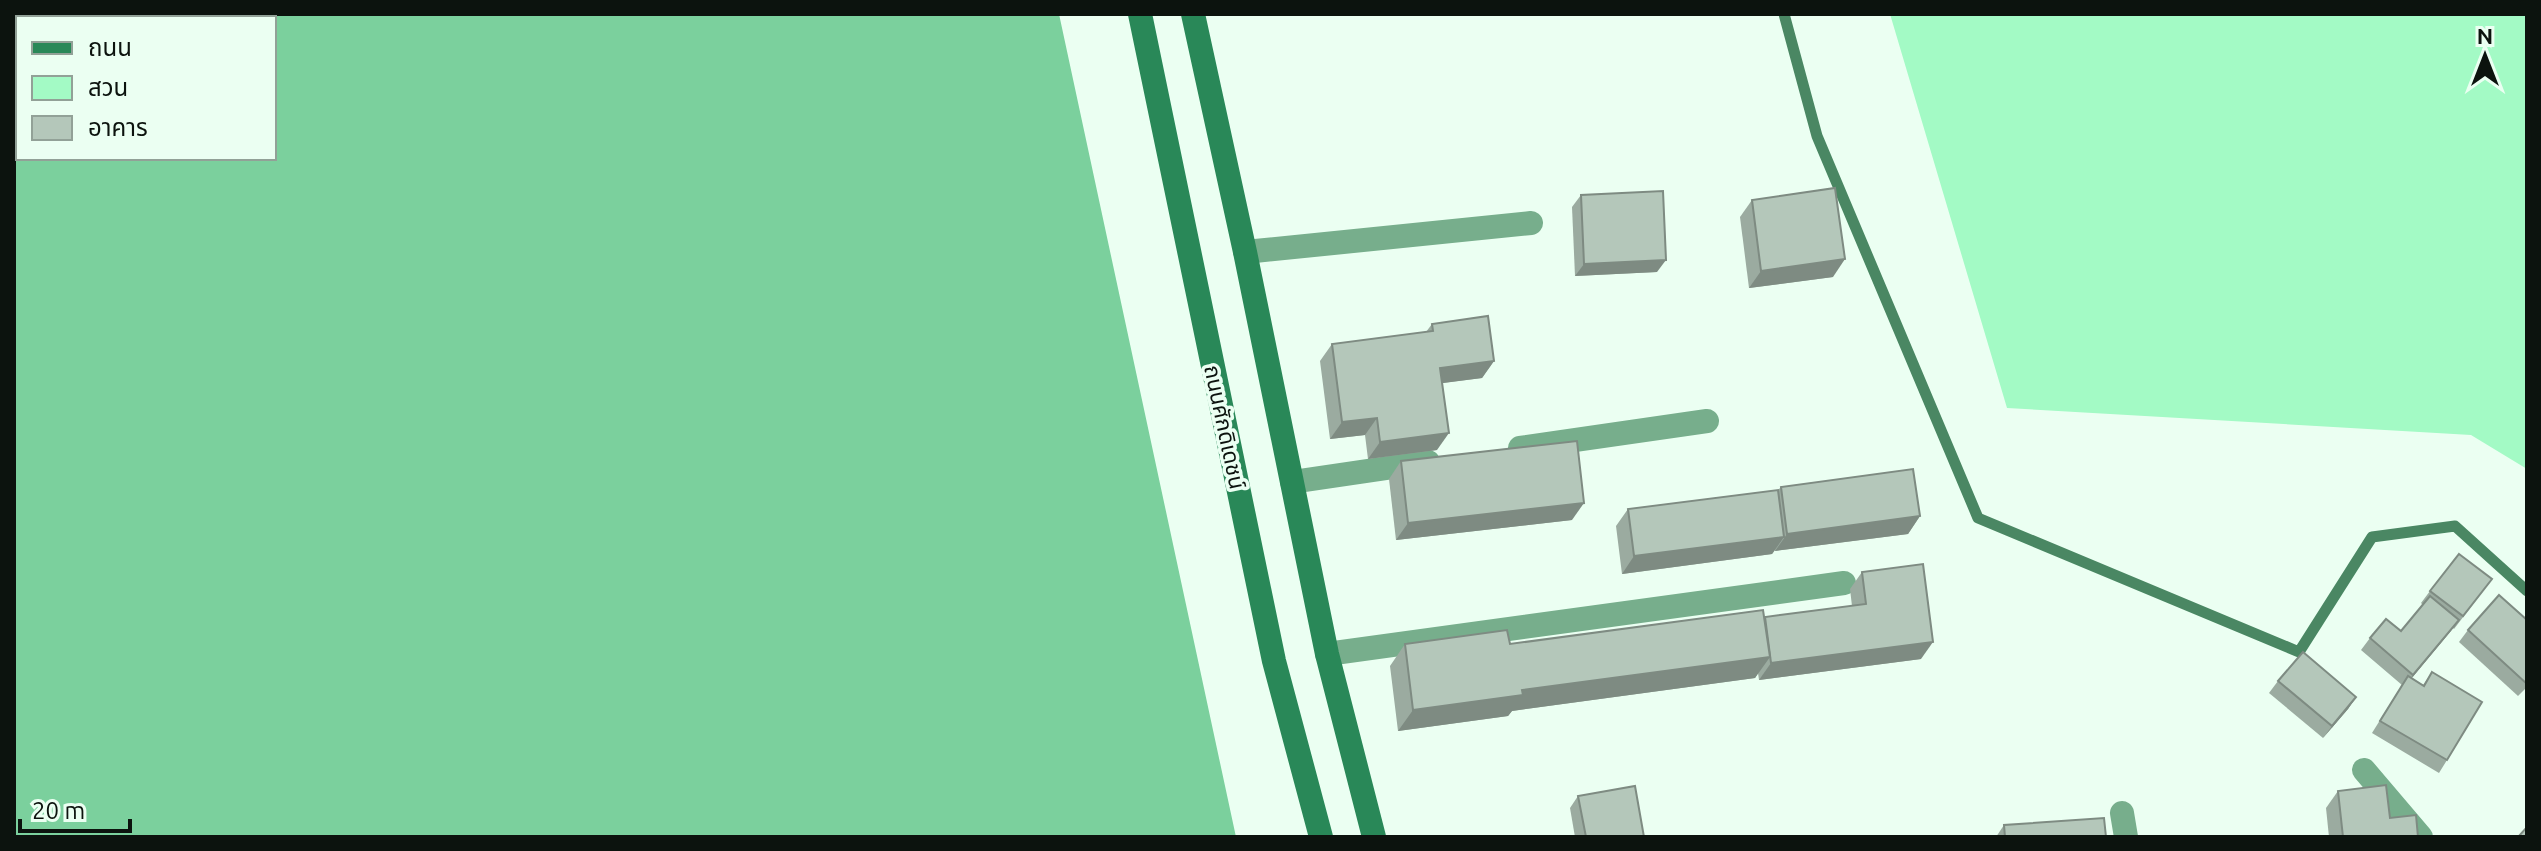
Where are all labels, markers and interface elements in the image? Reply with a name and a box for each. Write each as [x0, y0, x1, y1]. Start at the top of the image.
legend [16, 16, 276, 160]
north arrow [2445, 16, 2525, 96]
text: N [2477, 23, 2493, 48]
text: ถนน [88, 34, 132, 61]
text: สวน [88, 74, 128, 101]
text: อาคาร [88, 114, 148, 141]
street label: ถนนศักดิเดชน์ [1200, 363, 1251, 491]
scale bar [20, 783, 130, 833]
text: 20 m [32, 797, 85, 824]

